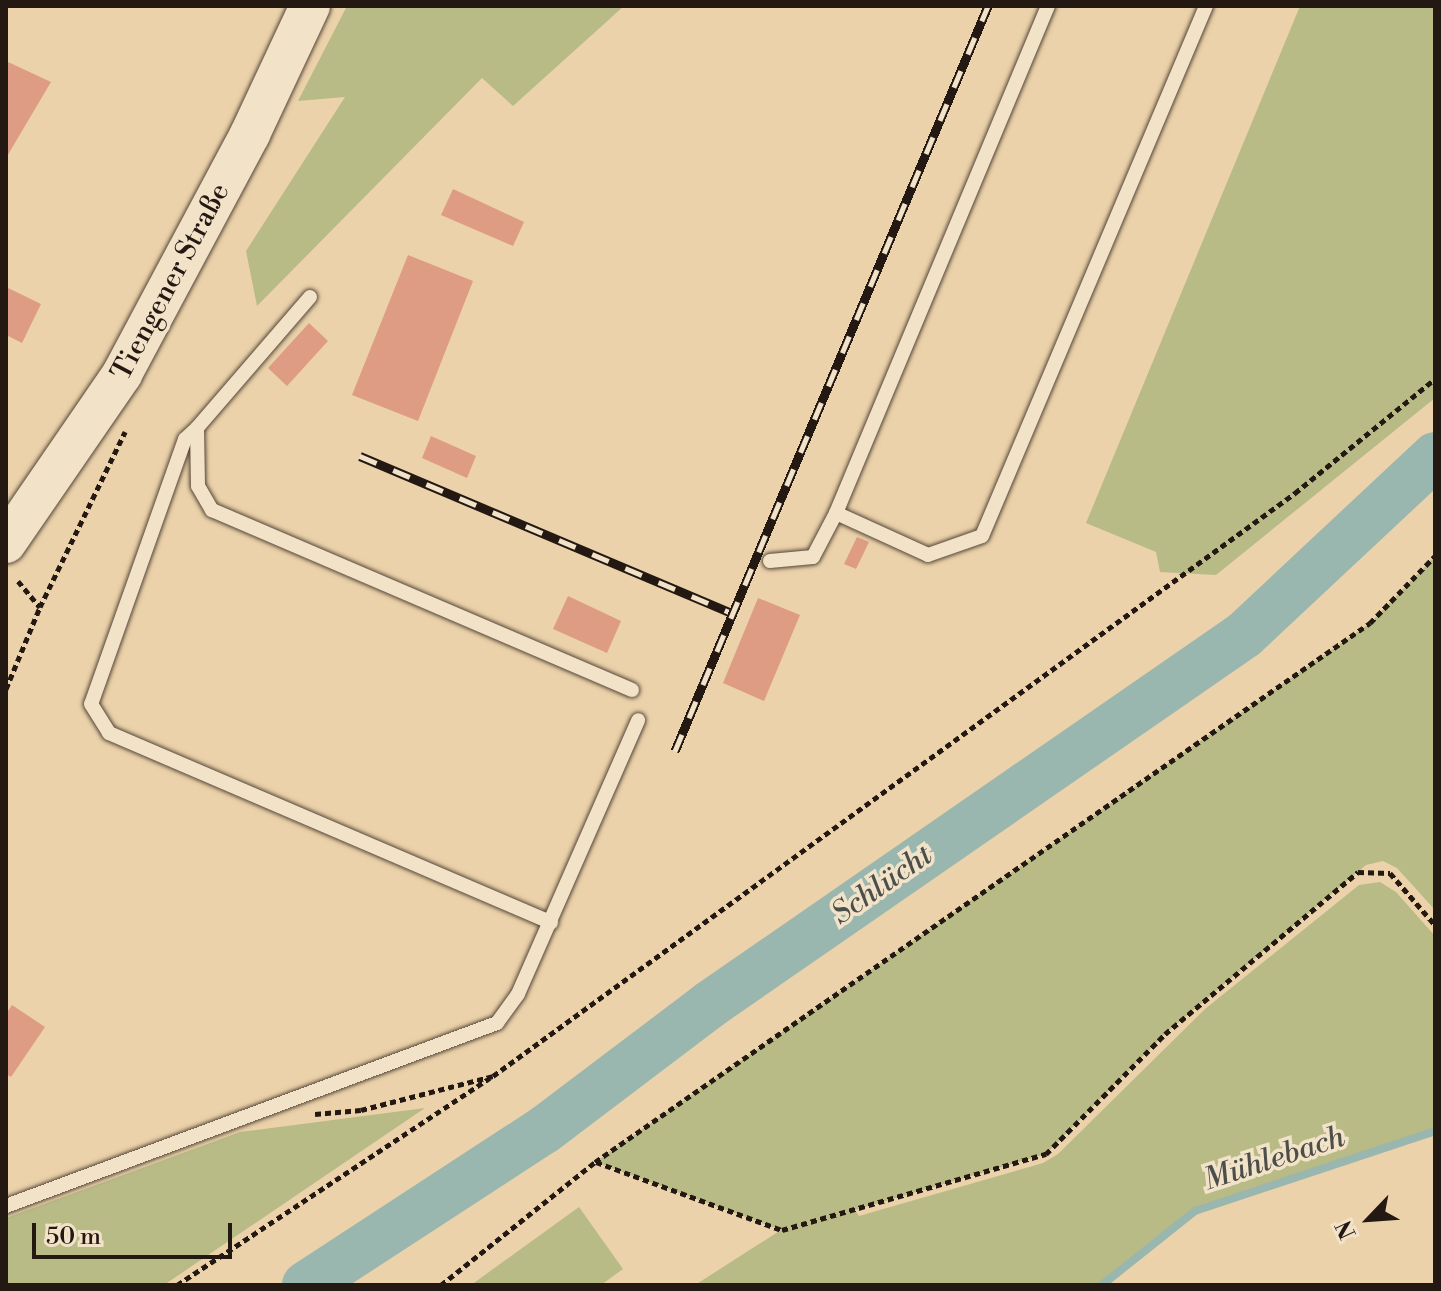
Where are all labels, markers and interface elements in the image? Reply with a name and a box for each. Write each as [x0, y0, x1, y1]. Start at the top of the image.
street label: Tiengener Straße [105, 178, 237, 386]
water label: Schlücht [825, 837, 939, 933]
water label: Mühlebach [1199, 1119, 1349, 1199]
north arrow [1329, 1179, 1409, 1259]
scale bar [36, 1207, 236, 1257]
text: N [1331, 1216, 1363, 1243]
text: 50 m [46, 1222, 101, 1252]

